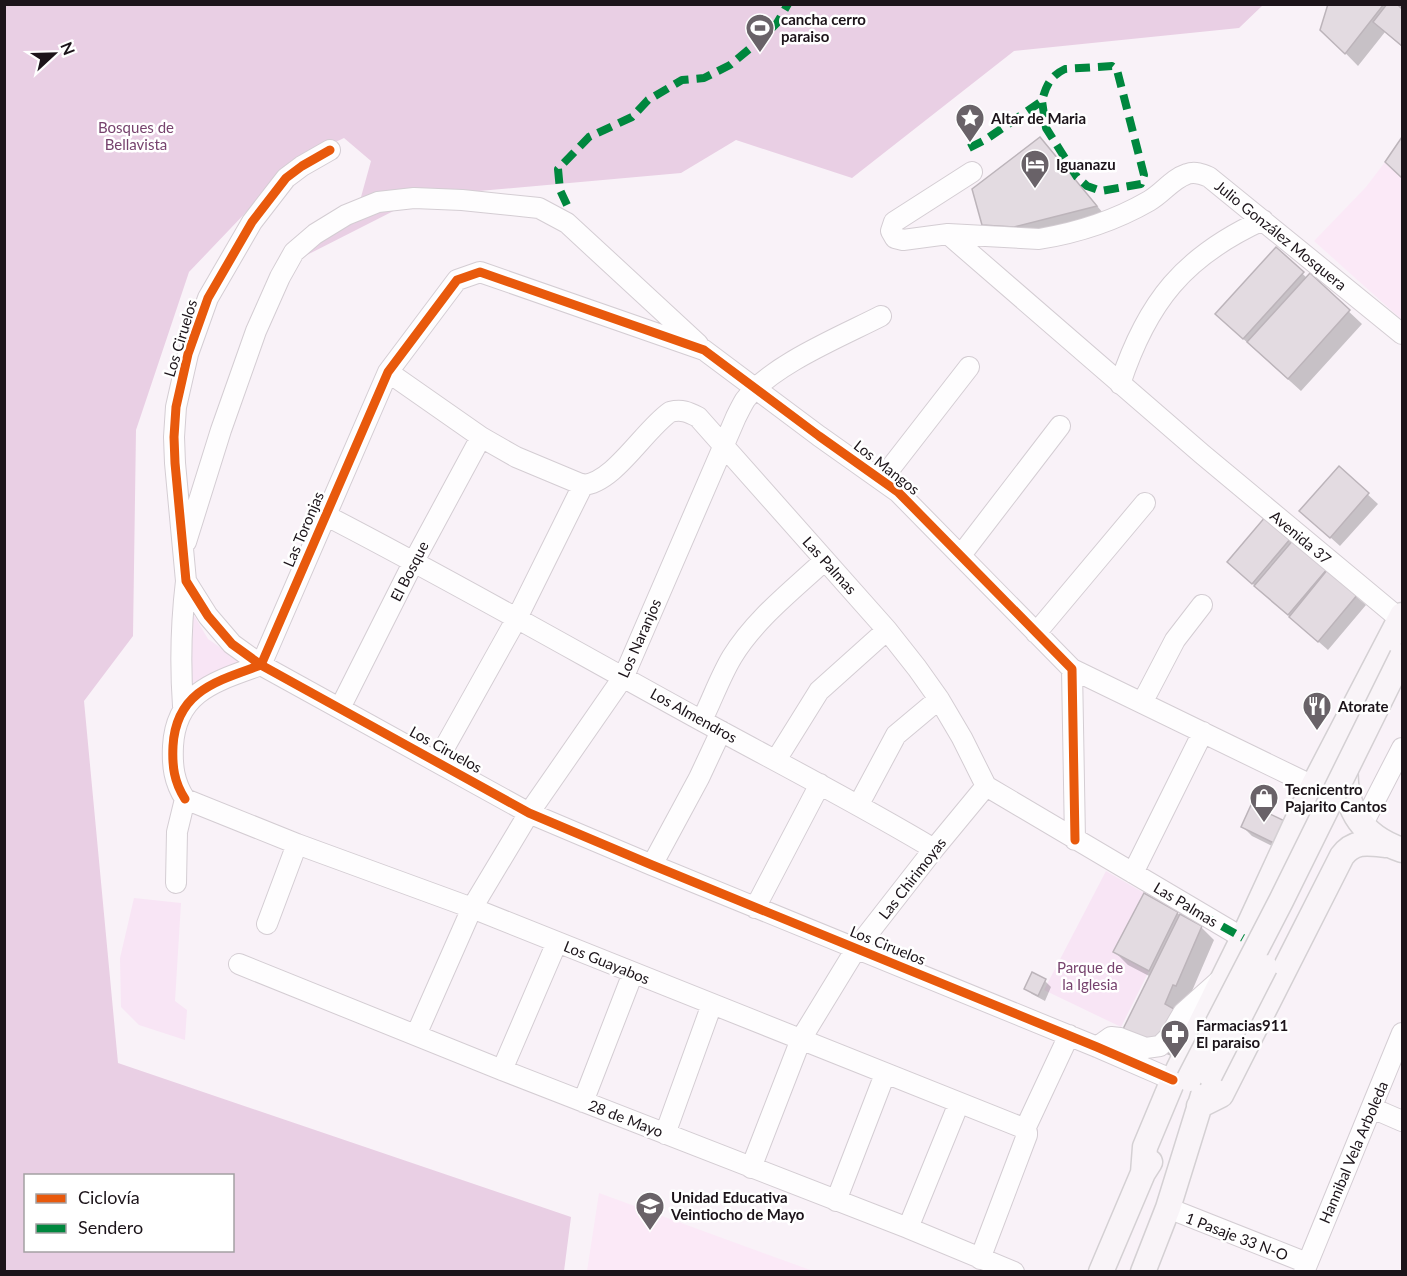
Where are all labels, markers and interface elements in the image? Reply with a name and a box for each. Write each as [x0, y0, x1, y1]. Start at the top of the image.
place label: cancha cerro paraiso [781, 10, 866, 45]
sports icon: cancha cerro paraiso [744, 12, 776, 54]
north arrow [24, 24, 84, 84]
text: N [57, 39, 79, 57]
place icon: Altar de Maria [954, 102, 986, 144]
place label: Altar de Maria [990, 109, 1086, 127]
park label: Bosques de Bellavista [98, 118, 174, 153]
hotel icon: Iguanazu [1019, 148, 1051, 190]
place label: Iguanazu [1056, 155, 1116, 173]
street label: Julio González Mosquera [1212, 176, 1350, 294]
street label: Los Ciruelos [160, 297, 200, 379]
street label: Los Mangos [851, 436, 923, 498]
street label: Las Toronjas [279, 489, 327, 569]
street label: Avenida 37 [1267, 506, 1335, 568]
street label: Las Palmas [799, 532, 861, 598]
street label: El Bosque [386, 538, 432, 604]
street label: Los Naranjos [614, 596, 664, 680]
street label: Los Almendros [648, 684, 740, 746]
restaurant icon: Atorate [1301, 690, 1333, 732]
place label: Atorate [1337, 697, 1389, 715]
street label: Los Ciruelos [407, 722, 485, 776]
place label: Tecnicentro Pajarito Cantos [1285, 780, 1387, 815]
shop icon: Tecnicentro Pajarito Cantos [1248, 782, 1280, 824]
street label: Las Chirimoyas [875, 834, 949, 922]
street label: Las Palmas [1151, 878, 1221, 930]
street label: Los Ciruelos [848, 922, 928, 968]
street label: Los Guayabos [561, 937, 653, 987]
park label: Parque de la Iglesia [1057, 958, 1123, 993]
place label: Farmacias911 El paraiso [1196, 1016, 1288, 1051]
pharmacy icon: Farmacias911 El paraiso [1159, 1018, 1191, 1060]
street label: Hannibal Vela Arboleda [1315, 1078, 1391, 1226]
street label: 28 de Mayo [586, 1096, 666, 1140]
legend [24, 1174, 234, 1252]
text: Ciclovía [78, 1186, 140, 1208]
place label: Unidad Educativa Veintiocho de Mayo [670, 1188, 805, 1223]
school or university icon: Unidad Educativa Veintiocho de Mayo [634, 1190, 666, 1232]
street label: 1 Pasaje 33 N-O [1183, 1208, 1291, 1264]
text: Sendero [78, 1216, 143, 1238]

